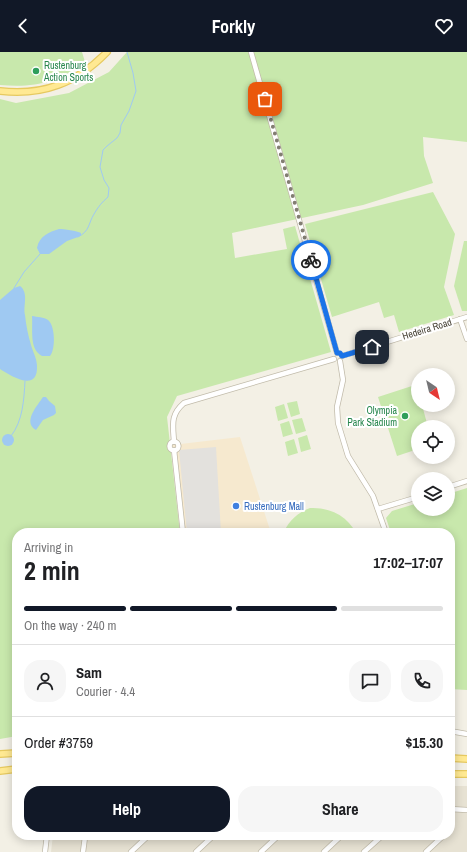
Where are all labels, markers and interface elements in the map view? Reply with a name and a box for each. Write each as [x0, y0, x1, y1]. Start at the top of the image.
text: Forkly [212, 14, 255, 39]
icon: back [12, 15, 34, 37]
icon: heart [433, 15, 455, 37]
place label: Rustenburg Action Sports [43, 59, 93, 84]
marker: Rustenburg Action Sports [31, 66, 41, 76]
pin [248, 82, 282, 116]
icon: bag [254, 88, 276, 110]
courier [291, 240, 331, 280]
icon: bike [300, 249, 322, 271]
street label: Hedeira Road [401, 315, 453, 343]
pin [355, 330, 389, 364]
icon: home [361, 336, 383, 358]
north arrow [411, 368, 455, 412]
map controls [411, 368, 455, 516]
place label: Olympia Park Stadium [347, 404, 397, 429]
marker: Olympia Park Stadium [400, 411, 410, 421]
button: locate [411, 420, 455, 464]
button: layers [411, 472, 455, 516]
place label: Rustenburg Mall [244, 500, 304, 513]
marker: Rustenburg Mall [231, 501, 241, 511]
text: Arriving in [24, 539, 73, 556]
text: 17:02–17:07 [373, 552, 443, 573]
text: 2 min [24, 553, 80, 588]
text: On the way · 240 m [24, 617, 116, 634]
button: person [24, 660, 66, 702]
button: chat [349, 660, 391, 702]
button: phone [401, 660, 443, 702]
text: Sam [76, 662, 102, 683]
text: Courier · 4.4 [76, 683, 135, 700]
text: Order #3759 [24, 732, 93, 753]
text: $15.30 [405, 732, 443, 753]
button: Help [24, 786, 230, 832]
button: Share [238, 786, 443, 832]

